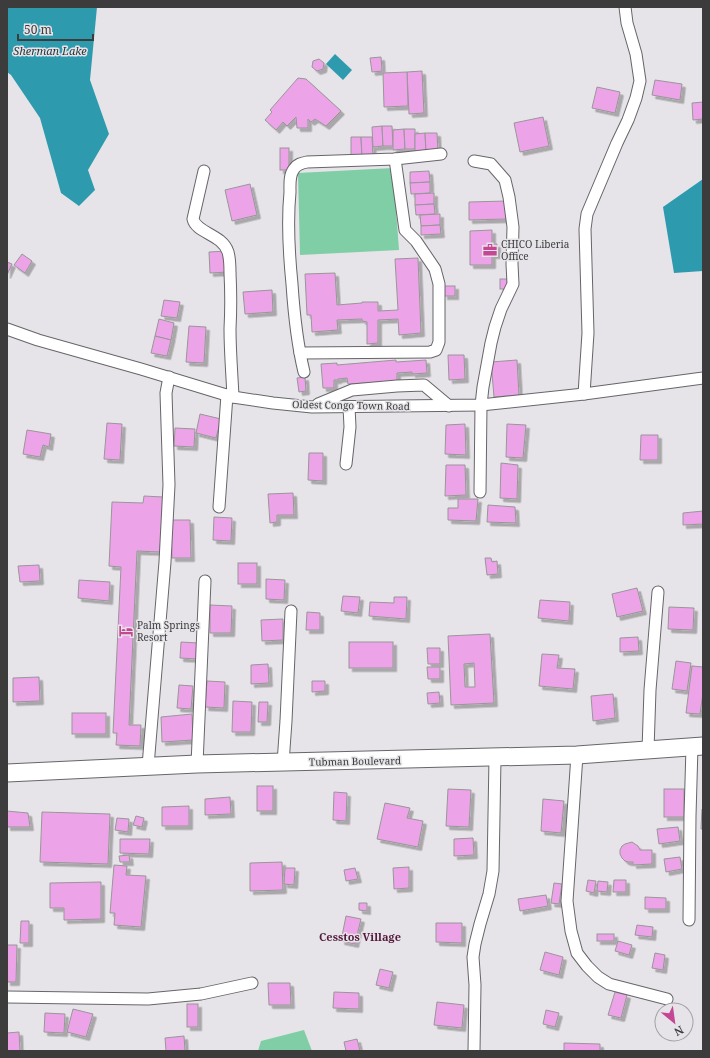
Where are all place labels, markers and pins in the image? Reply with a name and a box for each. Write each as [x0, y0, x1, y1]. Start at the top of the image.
place label: CHICO Liberia Office [501, 237, 570, 263]
office icon: CHICO Liberia Office [482, 242, 498, 258]
place label: Palm Springs Resort [137, 618, 200, 644]
hotel icon: Palm Springs Resort [118, 623, 134, 639]

